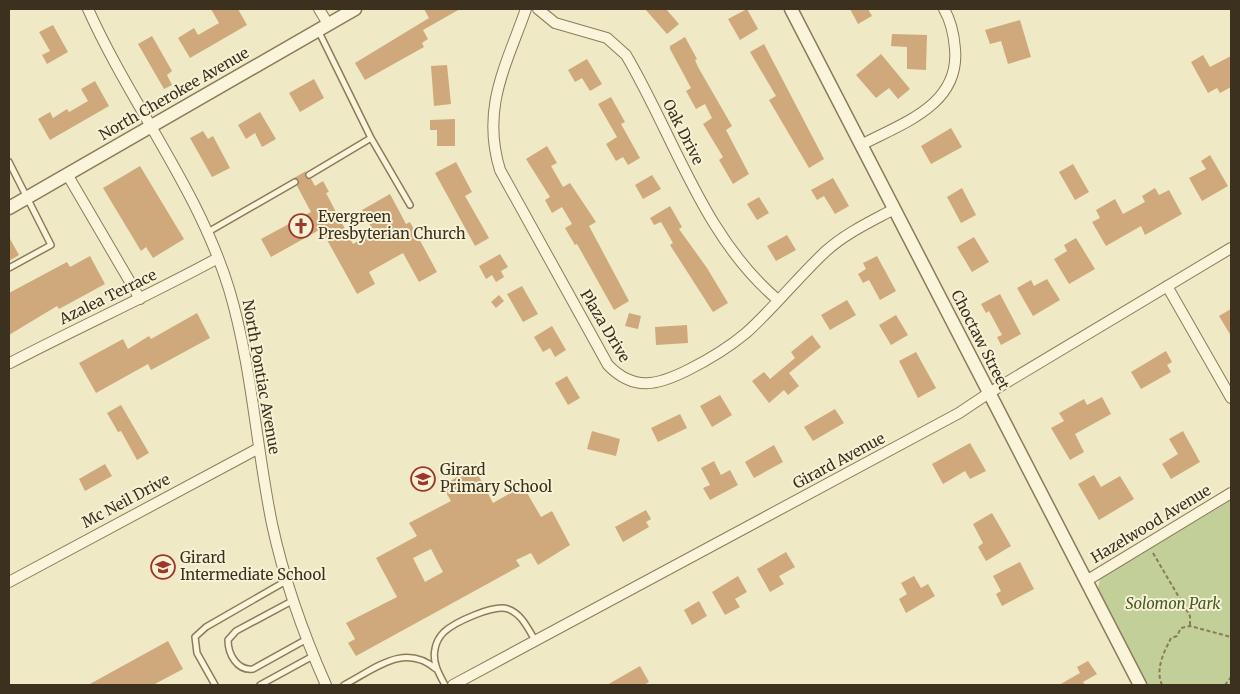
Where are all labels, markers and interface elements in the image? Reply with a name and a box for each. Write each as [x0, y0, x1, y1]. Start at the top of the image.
street label: North Cherokee Avenue [95, 43, 252, 144]
street label: Oak Drive [659, 96, 708, 168]
place label: Evergreen Presbyterian Church [318, 207, 466, 243]
church icon: Evergreen Presbyterian Church [288, 213, 314, 239]
street label: Azalea Terrace [55, 265, 160, 329]
street label: Plaza Drive [576, 286, 635, 366]
street label: Choctaw Street [947, 287, 1014, 393]
street label: North Pontiac Avenue [239, 298, 284, 456]
street label: Girard Avenue [789, 428, 888, 493]
place label: Girard Primary School [440, 460, 553, 496]
school or university icon: Girard Primary School [410, 466, 436, 492]
street label: Mc Neil Drive [78, 469, 173, 532]
street label: Hazelwood Avenue [1087, 480, 1214, 567]
place label: Girard Intermediate School [180, 548, 326, 584]
school or university icon: Girard Intermediate School [150, 554, 176, 580]
park label: Solomon Park [1126, 594, 1221, 613]

